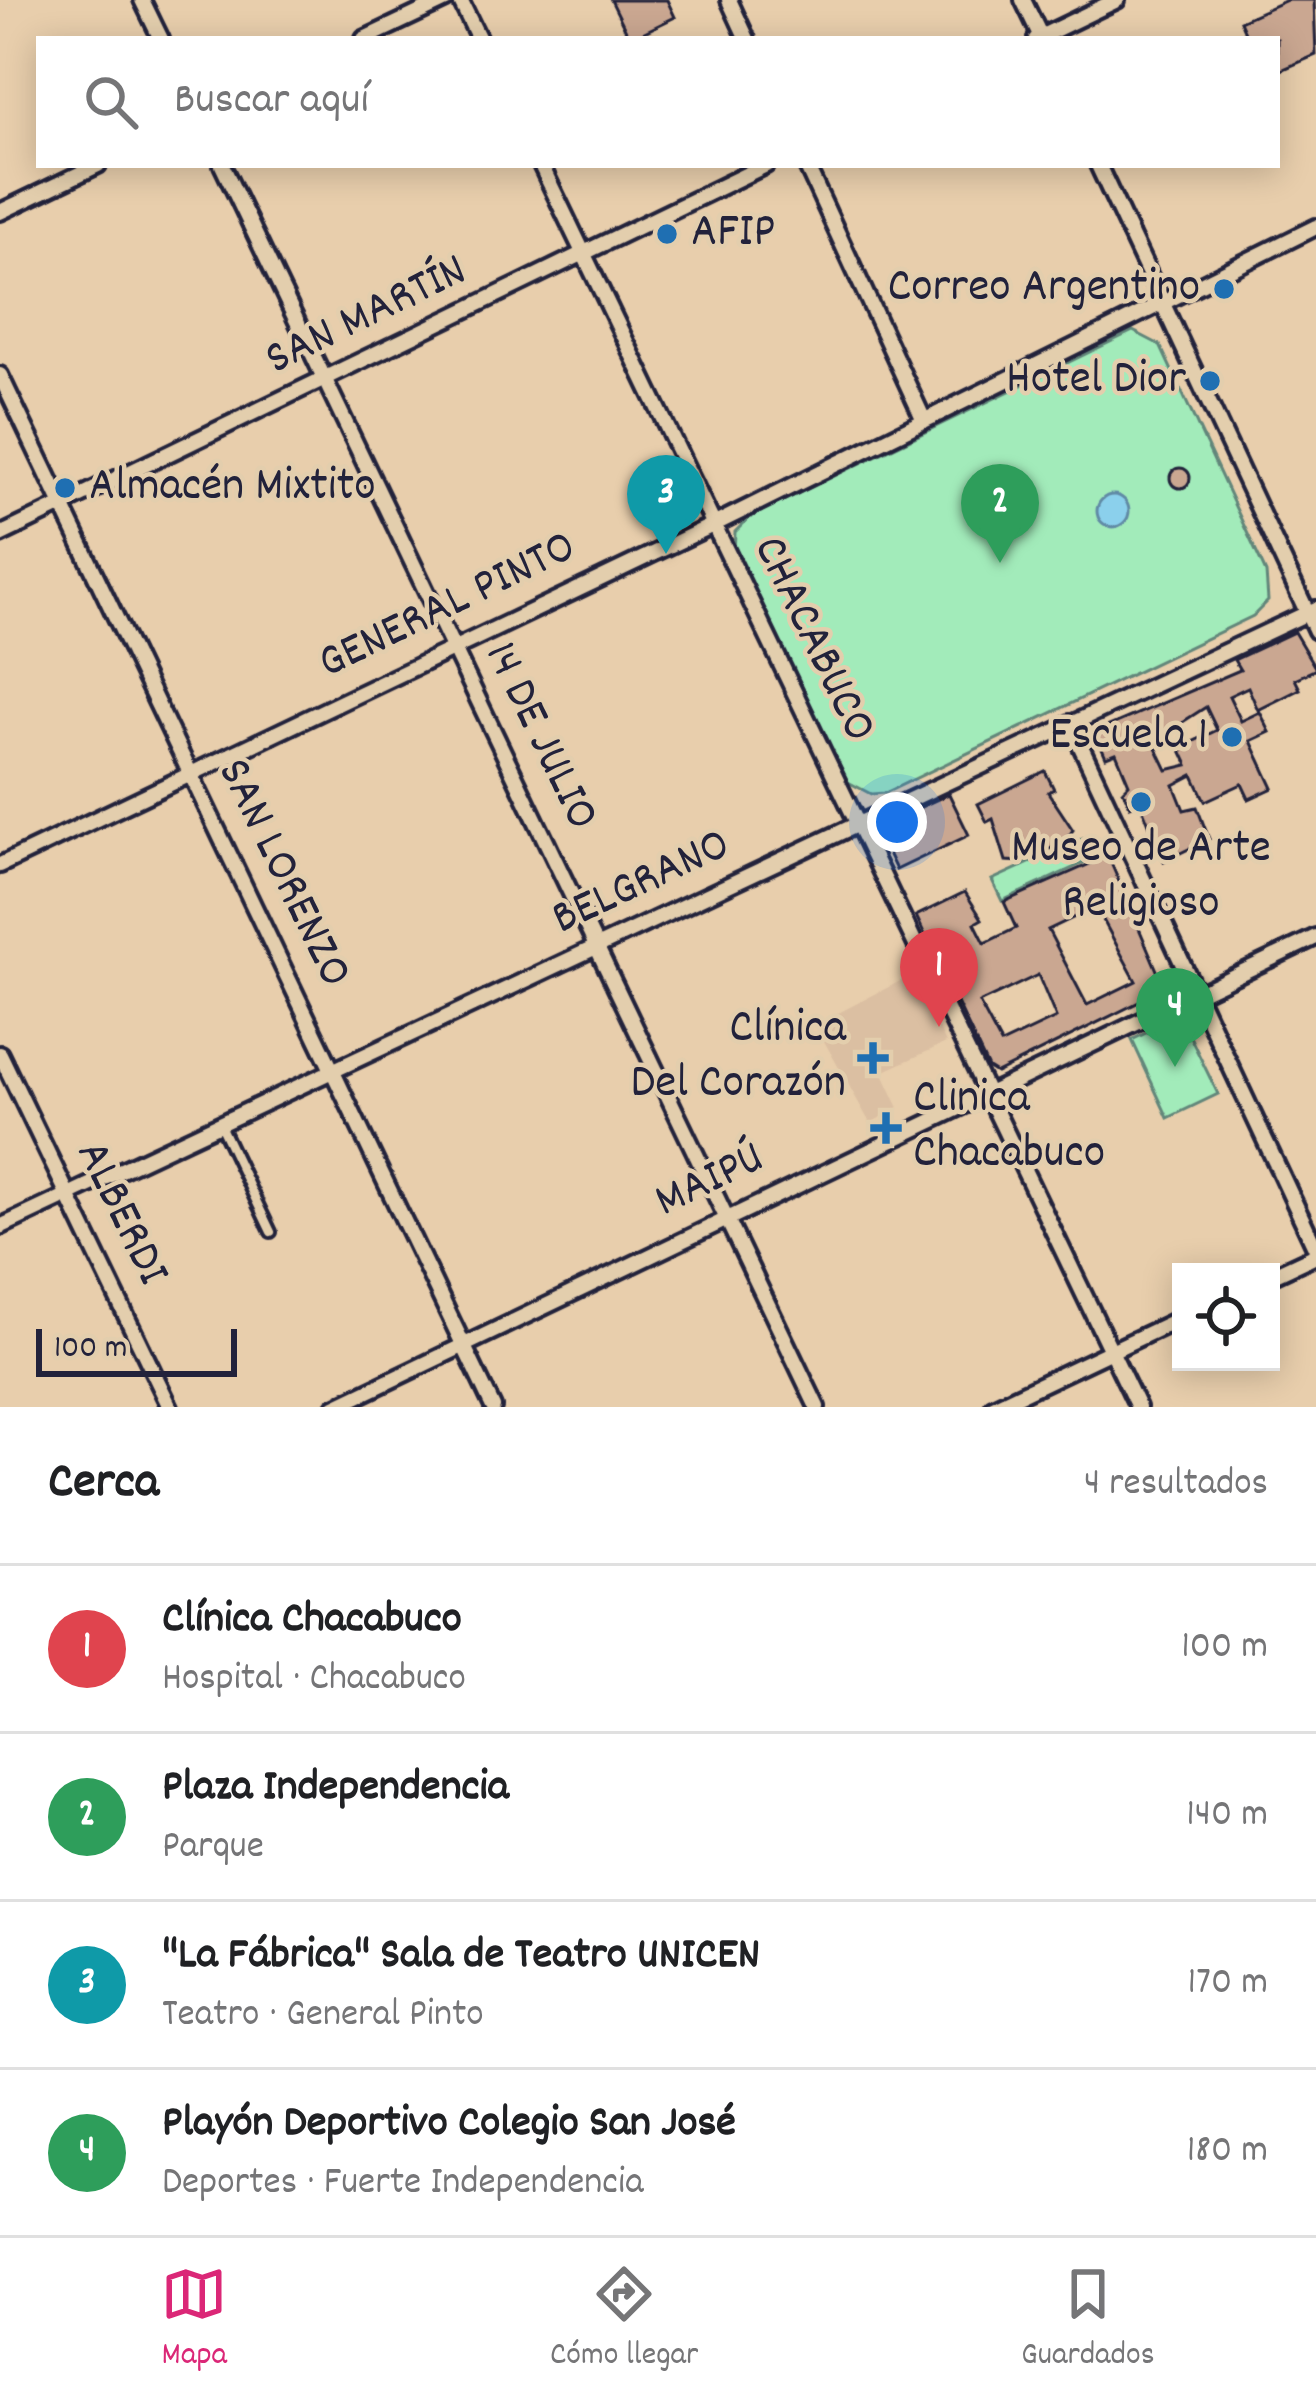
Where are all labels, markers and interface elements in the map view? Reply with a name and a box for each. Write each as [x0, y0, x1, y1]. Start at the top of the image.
search box [36, 36, 1280, 168]
icon: search [78, 69, 144, 135]
text: Buscar aquí [174, 70, 369, 134]
place label: AFIP [691, 200, 775, 269]
marker: AFIP [654, 221, 680, 247]
street label: SAN MARTÍN [255, 239, 479, 395]
place label: Correo Argentino [887, 255, 1200, 324]
marker: Correo Argentino [1211, 276, 1237, 302]
place label: Hotel Dior [1006, 347, 1186, 416]
marker: Hotel Dior [1197, 368, 1223, 394]
place label: Almacén Mixtito [89, 454, 376, 523]
pin: 3 [627, 455, 705, 554]
pin: 2 [961, 464, 1039, 563]
marker: Almacén Mixtito [52, 475, 78, 501]
street label: GENERAL PINTO [308, 515, 588, 699]
street label: CHACABUCO [732, 525, 892, 755]
street label: 14 DE JULIO [464, 631, 614, 843]
place label: Escuela 1 [1049, 703, 1208, 772]
marker: Escuela 1 [1219, 724, 1245, 750]
street label: SAN LORENZO [197, 748, 367, 1000]
marker: Museo de Arte Religioso [1128, 789, 1154, 815]
your location [867, 792, 927, 852]
street label: BELGRANO [542, 813, 742, 955]
place label: Museo de Arte Religioso [1011, 816, 1271, 940]
pin: 1 [900, 928, 978, 1027]
pin: 4 [1136, 968, 1214, 1067]
place label: Clínica Del Corazón [631, 996, 847, 1120]
marker: Clínica Del Corazón [857, 1042, 889, 1074]
place label: Clinica Chacabuco [913, 1066, 1105, 1190]
marker: Clinica Chacabuco [870, 1112, 902, 1144]
street label: MAIPÚ [644, 1126, 776, 1238]
street label: ALBERDI [55, 1130, 185, 1298]
map controls [1172, 1263, 1280, 1371]
button: locate [1172, 1263, 1280, 1371]
scale bar [36, 1323, 237, 1376]
text: 100 m [54, 1326, 127, 1373]
text: Cerca [48, 1449, 159, 1521]
text: 4 resultados [1084, 1458, 1268, 1513]
text: Clínica Chacabuco [162, 1589, 462, 1653]
text: 1 [83, 1621, 91, 1676]
text: 100 m [1181, 1621, 1268, 1676]
text: Hospital · Chacabuco [162, 1653, 466, 1708]
text: Plaza Independencia [162, 1757, 509, 1821]
text: 2 [78, 1789, 96, 1844]
text: 140 m [1186, 1789, 1268, 1844]
text: Parque [162, 1821, 264, 1876]
text: "La Fábrica" Sala de Teatro UNICEN [162, 1925, 760, 1989]
text: 3 [78, 1957, 96, 2012]
text: 170 m [1188, 1957, 1268, 2012]
text: Teatro · General Pinto [162, 1989, 484, 2044]
text: Playón Deportivo Colegio San José [162, 2093, 736, 2157]
text: 4 [79, 2125, 95, 2180]
text: 180 m [1187, 2125, 1268, 2180]
text: Deportes · Fuerte Independencia [162, 2157, 643, 2212]
tab: Mapa [161, 2261, 227, 2380]
tab: Cómo llegar [550, 2261, 698, 2380]
tab: Guardados [1021, 2261, 1155, 2380]

